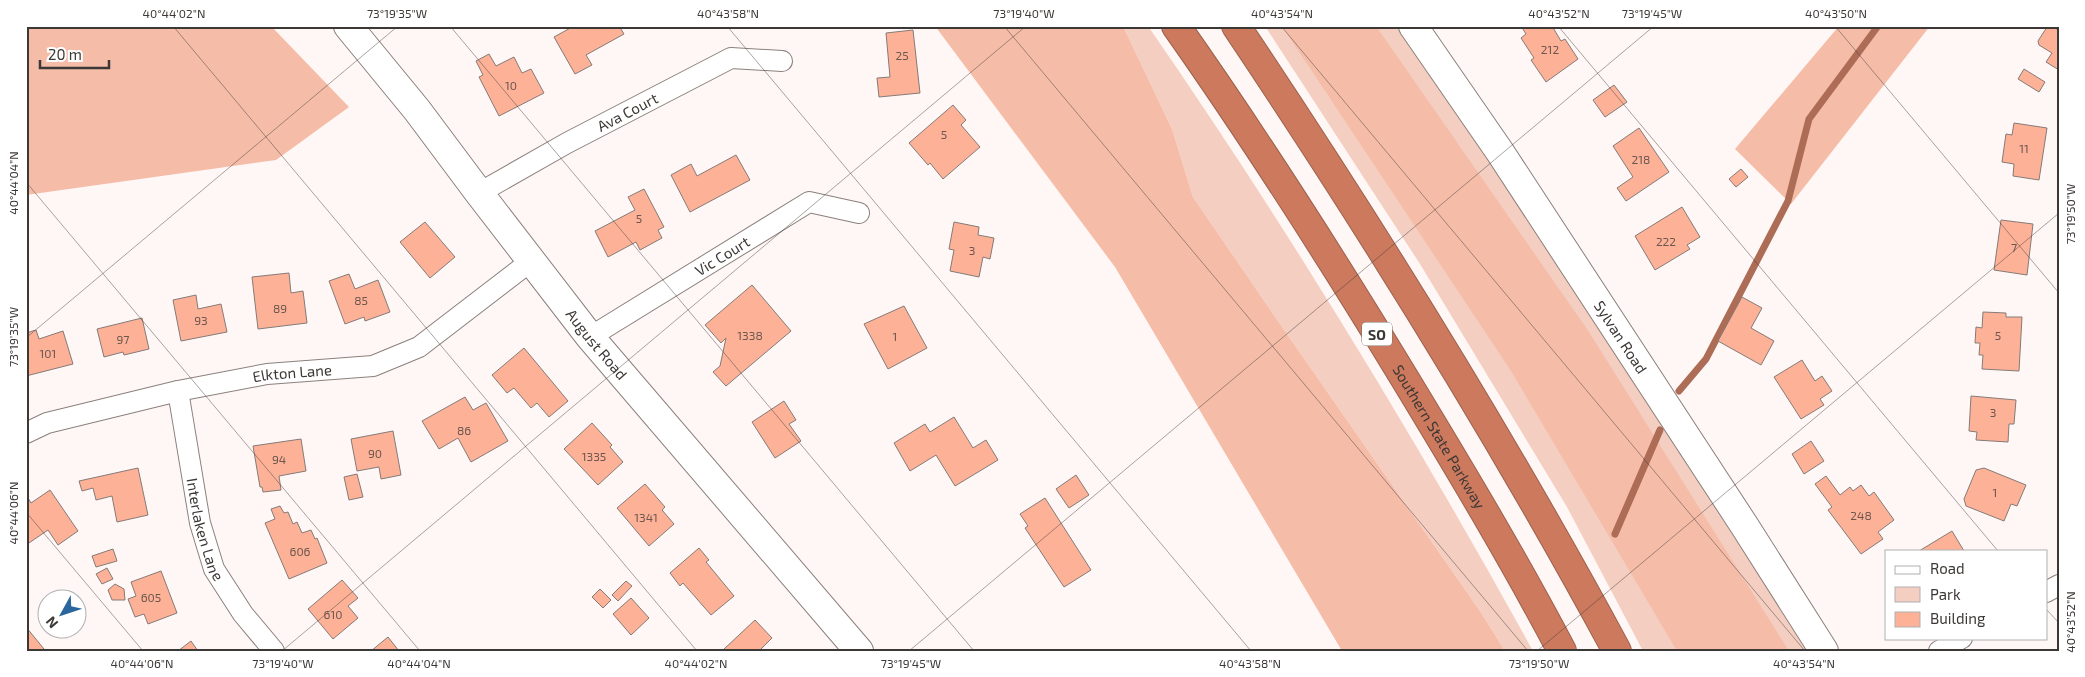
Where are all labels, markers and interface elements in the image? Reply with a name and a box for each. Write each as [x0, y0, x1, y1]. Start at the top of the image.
text: 40°44'02"N [143, 6, 205, 20]
text: 73°19'35"W [367, 6, 427, 20]
text: 40°43'58"N [697, 6, 759, 20]
text: 73°19'40"W [993, 6, 1055, 20]
text: 40°43'54"N [1251, 6, 1313, 20]
text: 40°43'52"N [1528, 6, 1590, 20]
text: 73°19'45"W [1622, 6, 1682, 20]
text: 40°43'50"N [1805, 6, 1867, 20]
scale bar [40, 38, 109, 70]
house number: 212 [1541, 42, 1559, 56]
text: 20 m [48, 45, 82, 63]
house number: 25 [895, 48, 909, 62]
house number: 10 [505, 78, 517, 92]
street label: Ava Court [594, 89, 661, 135]
house number: 5 [941, 127, 947, 141]
house number: 11 [2019, 141, 2029, 155]
text: 40°44'04"N [6, 151, 20, 215]
house number: 218 [1632, 152, 1650, 166]
text: 73°19'50"W [2063, 184, 2077, 244]
house number: 5 [636, 211, 642, 225]
street label: Vic Court [691, 232, 753, 279]
house number: 222 [1656, 234, 1676, 248]
house number: 7 [2011, 240, 2017, 254]
house number: 3 [969, 243, 975, 257]
house number: 85 [354, 293, 368, 307]
street label: Sylvan Road [1591, 297, 1651, 377]
house number: 89 [273, 301, 287, 315]
street label: August Road [563, 305, 631, 383]
text: 73°19'35"W [6, 307, 20, 367]
house number: 93 [194, 313, 208, 327]
road number: SO [1362, 322, 1392, 346]
house number: 1338 [737, 328, 763, 342]
house number: 5 [1995, 328, 2001, 342]
house number: 1 [893, 329, 897, 343]
house number: 97 [116, 332, 130, 346]
house number: 101 [40, 346, 56, 360]
street label: Elkton Lane [251, 360, 333, 386]
street label: Southern State Parkway [1389, 361, 1490, 512]
house number: 3 [1990, 405, 1996, 419]
house number: 86 [457, 423, 471, 437]
house number: 90 [368, 446, 382, 460]
house number: 1335 [582, 449, 606, 463]
house number: 94 [272, 452, 286, 466]
street label: Interlaken Lane [184, 477, 228, 584]
text: 40°44'06"N [6, 482, 20, 545]
house number: 1 [1993, 485, 1997, 499]
house number: 248 [1850, 508, 1872, 522]
house number: 1341 [634, 510, 658, 524]
house number: 606 [290, 544, 311, 558]
legend [1885, 550, 2048, 640]
text: Road [1930, 559, 1965, 577]
text: Park [1930, 585, 1961, 603]
north arrow [38, 590, 88, 640]
house number: 605 [141, 590, 161, 604]
text: 40°43'52"N [2063, 591, 2077, 653]
house number: 610 [324, 607, 342, 621]
text: Building [1930, 609, 1986, 627]
text: N [42, 613, 61, 632]
text: 40°44'06"N [111, 656, 174, 670]
text: 73°19'40"W [252, 656, 314, 670]
text: 40°44'04"N [387, 656, 451, 670]
text: 40°44'02"N [665, 656, 727, 670]
text: 73°19'45"W [881, 656, 941, 670]
text: 40°43'58"N [1219, 656, 1281, 670]
text: 73°19'50"W [1509, 656, 1569, 670]
text: 40°43'54"N [1773, 656, 1835, 670]

